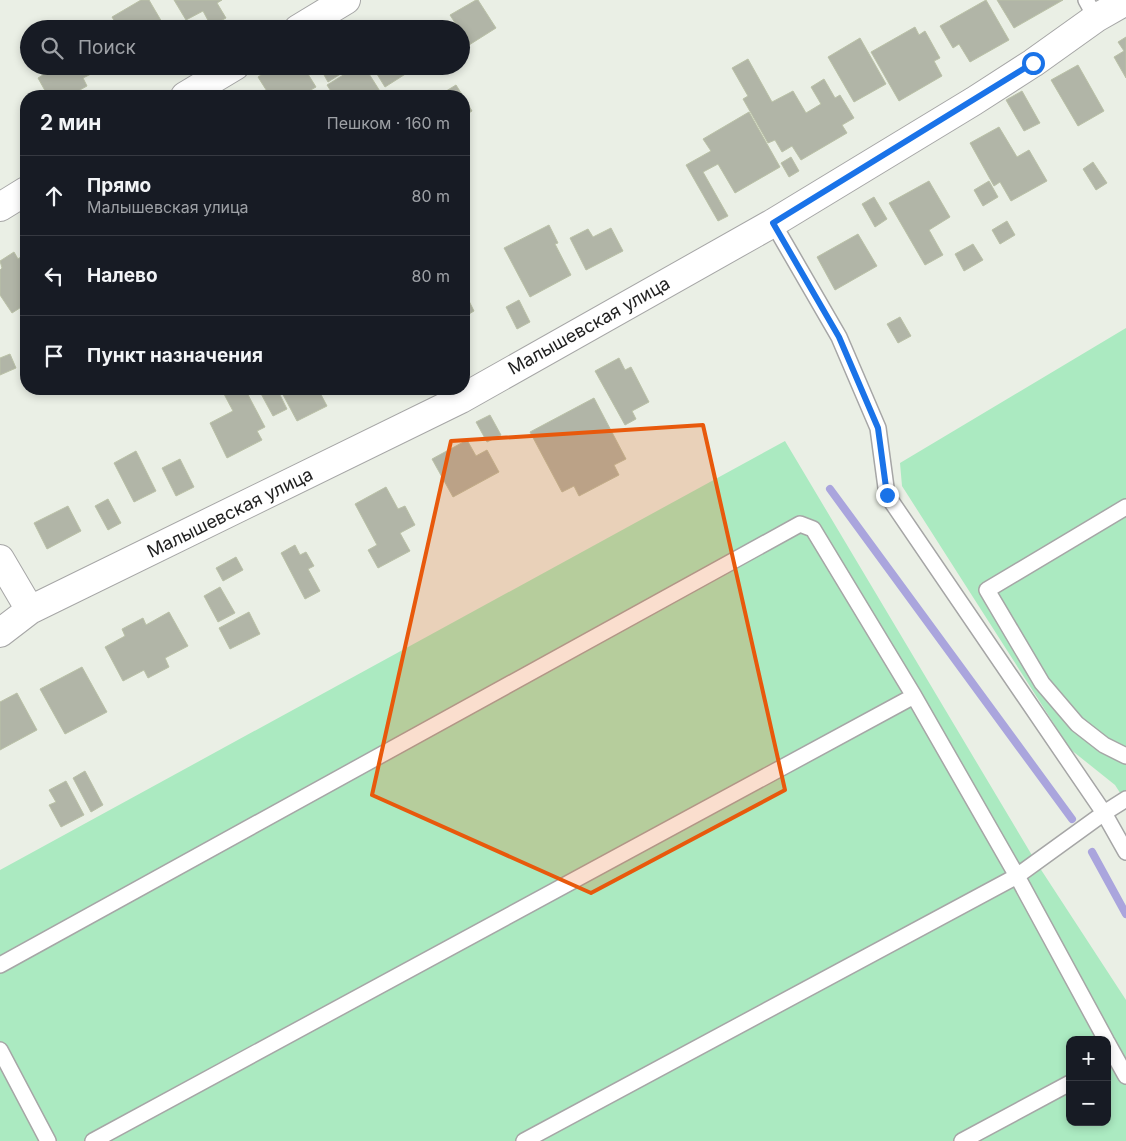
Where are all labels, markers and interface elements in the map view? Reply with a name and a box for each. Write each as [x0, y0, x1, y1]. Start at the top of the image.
search box [20, 20, 470, 75]
icon: search [38, 34, 66, 62]
text: Поиск [78, 36, 136, 59]
route start [1022, 52, 1045, 75]
text: 2 мин [40, 110, 101, 135]
text: Пешком · 160 m [327, 113, 450, 133]
text: Прямо [87, 174, 151, 197]
icon: ahead [40, 182, 68, 210]
text: 80 m [411, 186, 450, 206]
text: Малышевская улица [87, 197, 249, 217]
icon: left [40, 262, 68, 290]
text: Налево [87, 264, 158, 287]
text: 80 m [411, 266, 450, 286]
street label: Малышевская улица [504, 272, 673, 379]
icon: arrive [40, 342, 68, 370]
text: Пункт назначения [87, 344, 263, 367]
street label: Малышевская улица [143, 463, 316, 562]
route end [876, 484, 899, 507]
map controls [1066, 1036, 1111, 1126]
button: + [1066, 1036, 1111, 1081]
button: − [1066, 1081, 1111, 1126]

